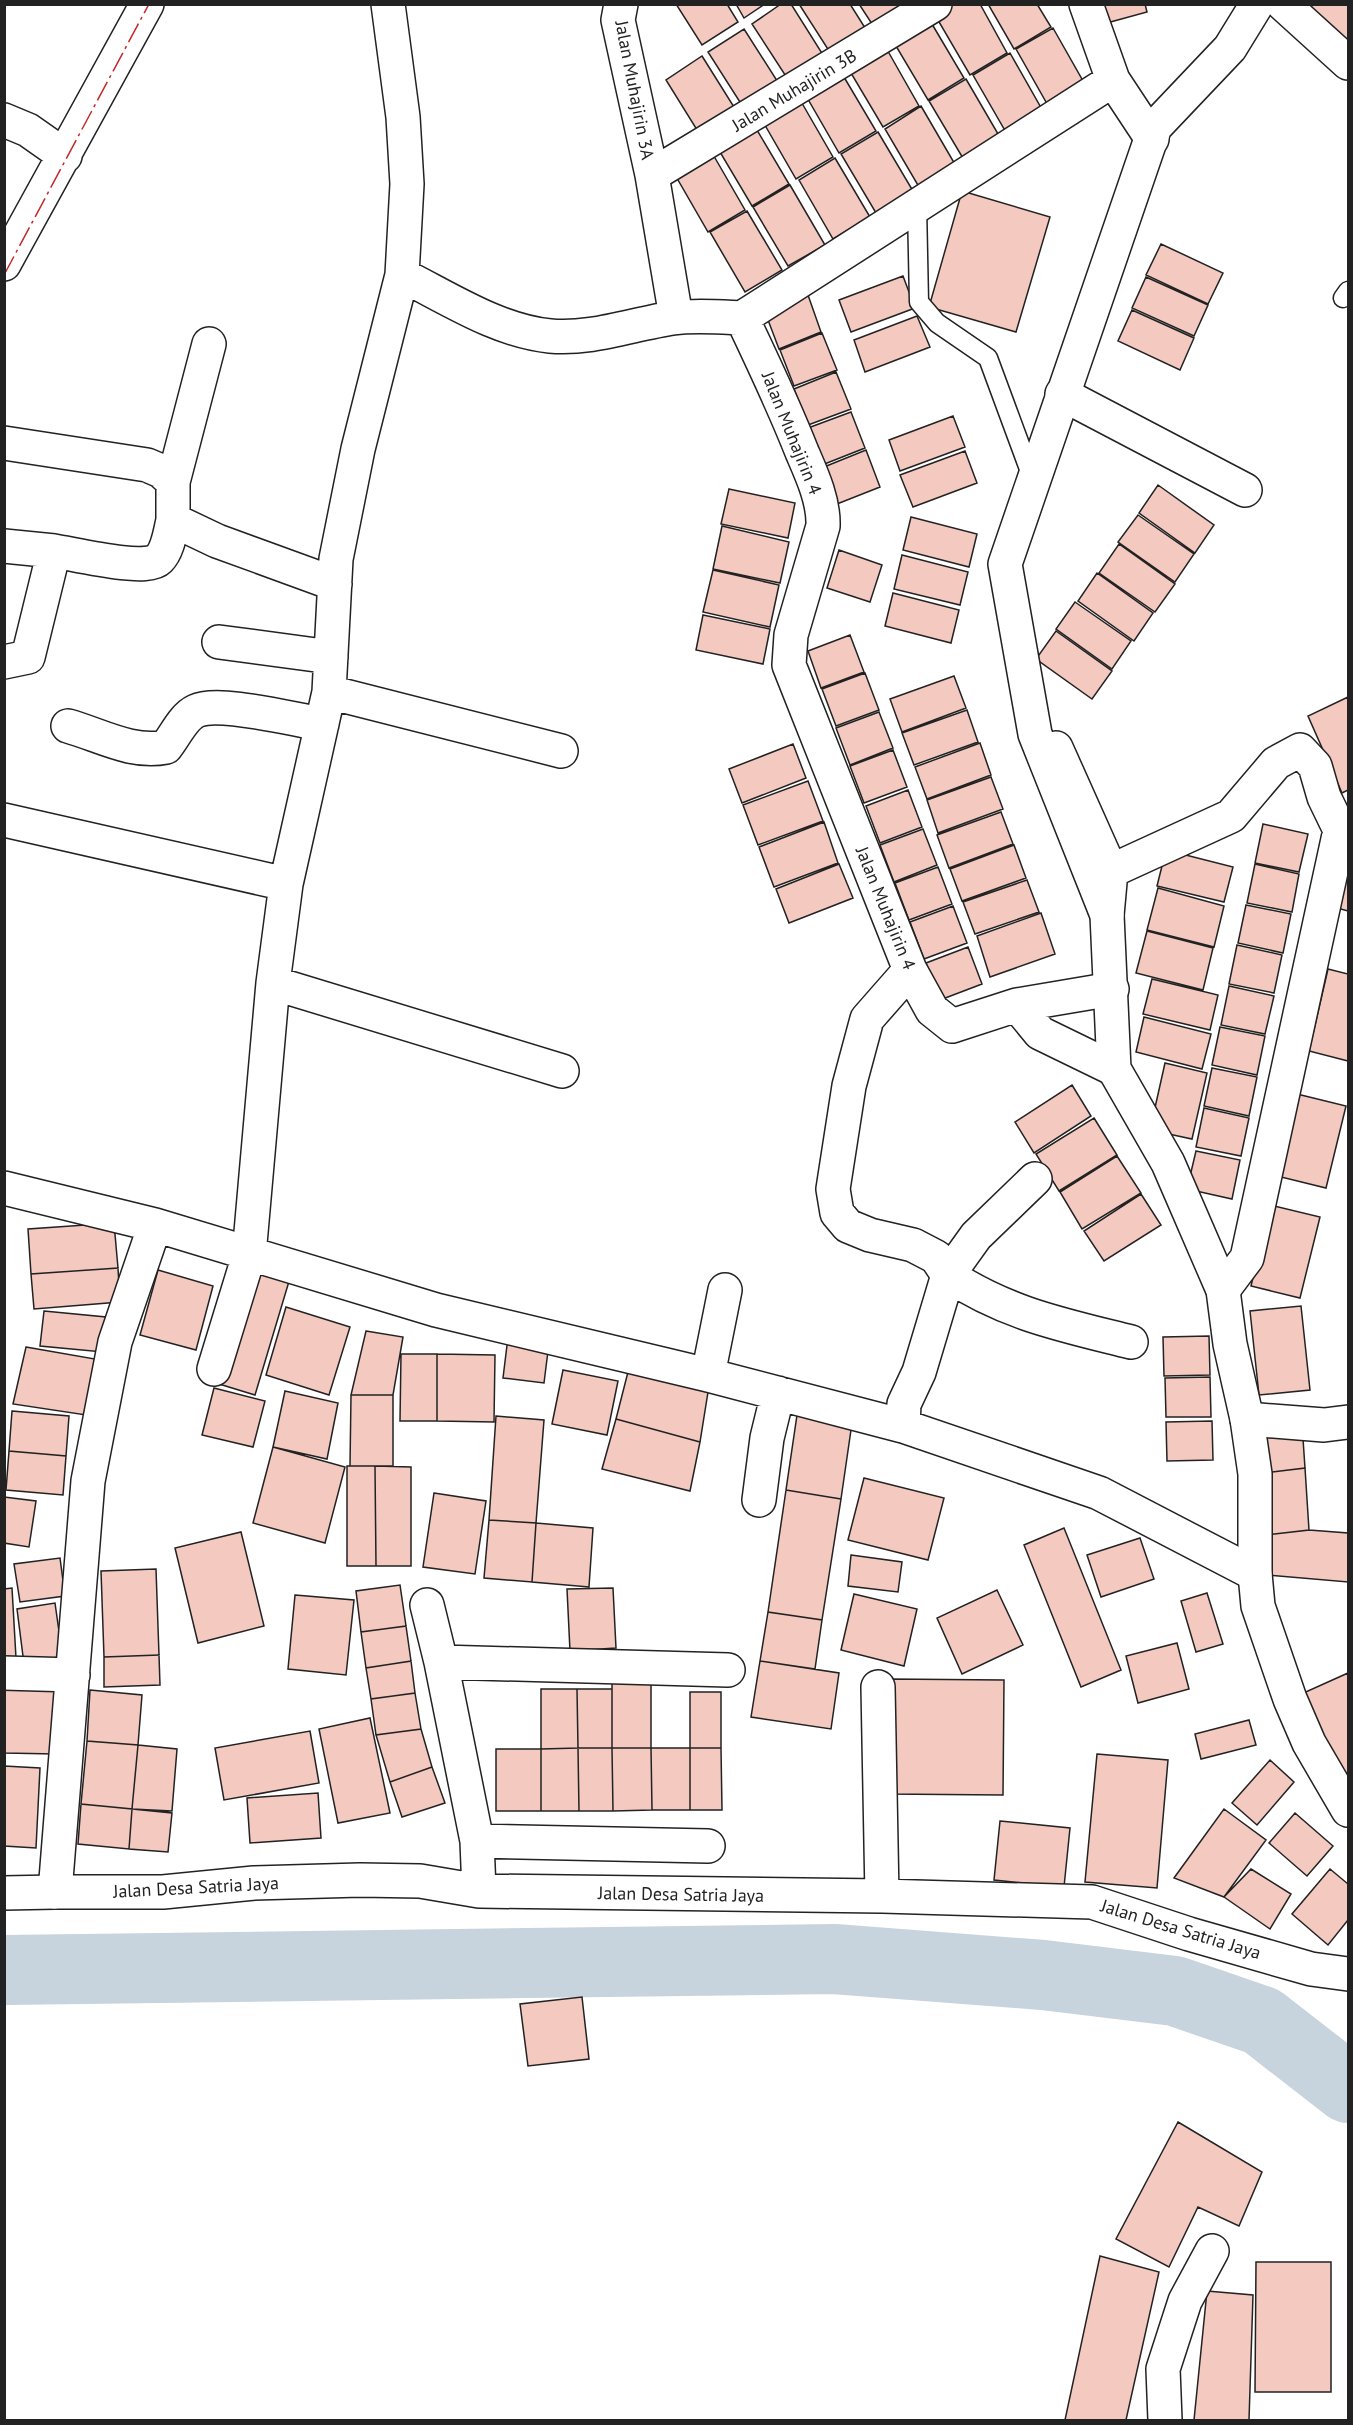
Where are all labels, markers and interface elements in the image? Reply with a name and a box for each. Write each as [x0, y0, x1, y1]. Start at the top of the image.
street label: Jalan Muhajirin 3A [610, 17, 660, 162]
street label: Jalan Muhajirin 3B [727, 44, 860, 137]
street label: Jalan Muhajirin 4 [756, 367, 827, 498]
street label: Jalan Muhajirin 4 [850, 842, 921, 973]
street label: Jalan Desa Satria Jaya [112, 1871, 279, 1903]
street label: Jalan Desa Satria Jaya [597, 1881, 764, 1907]
street label: Jalan Desa Satria Jaya [1097, 1893, 1264, 1964]

